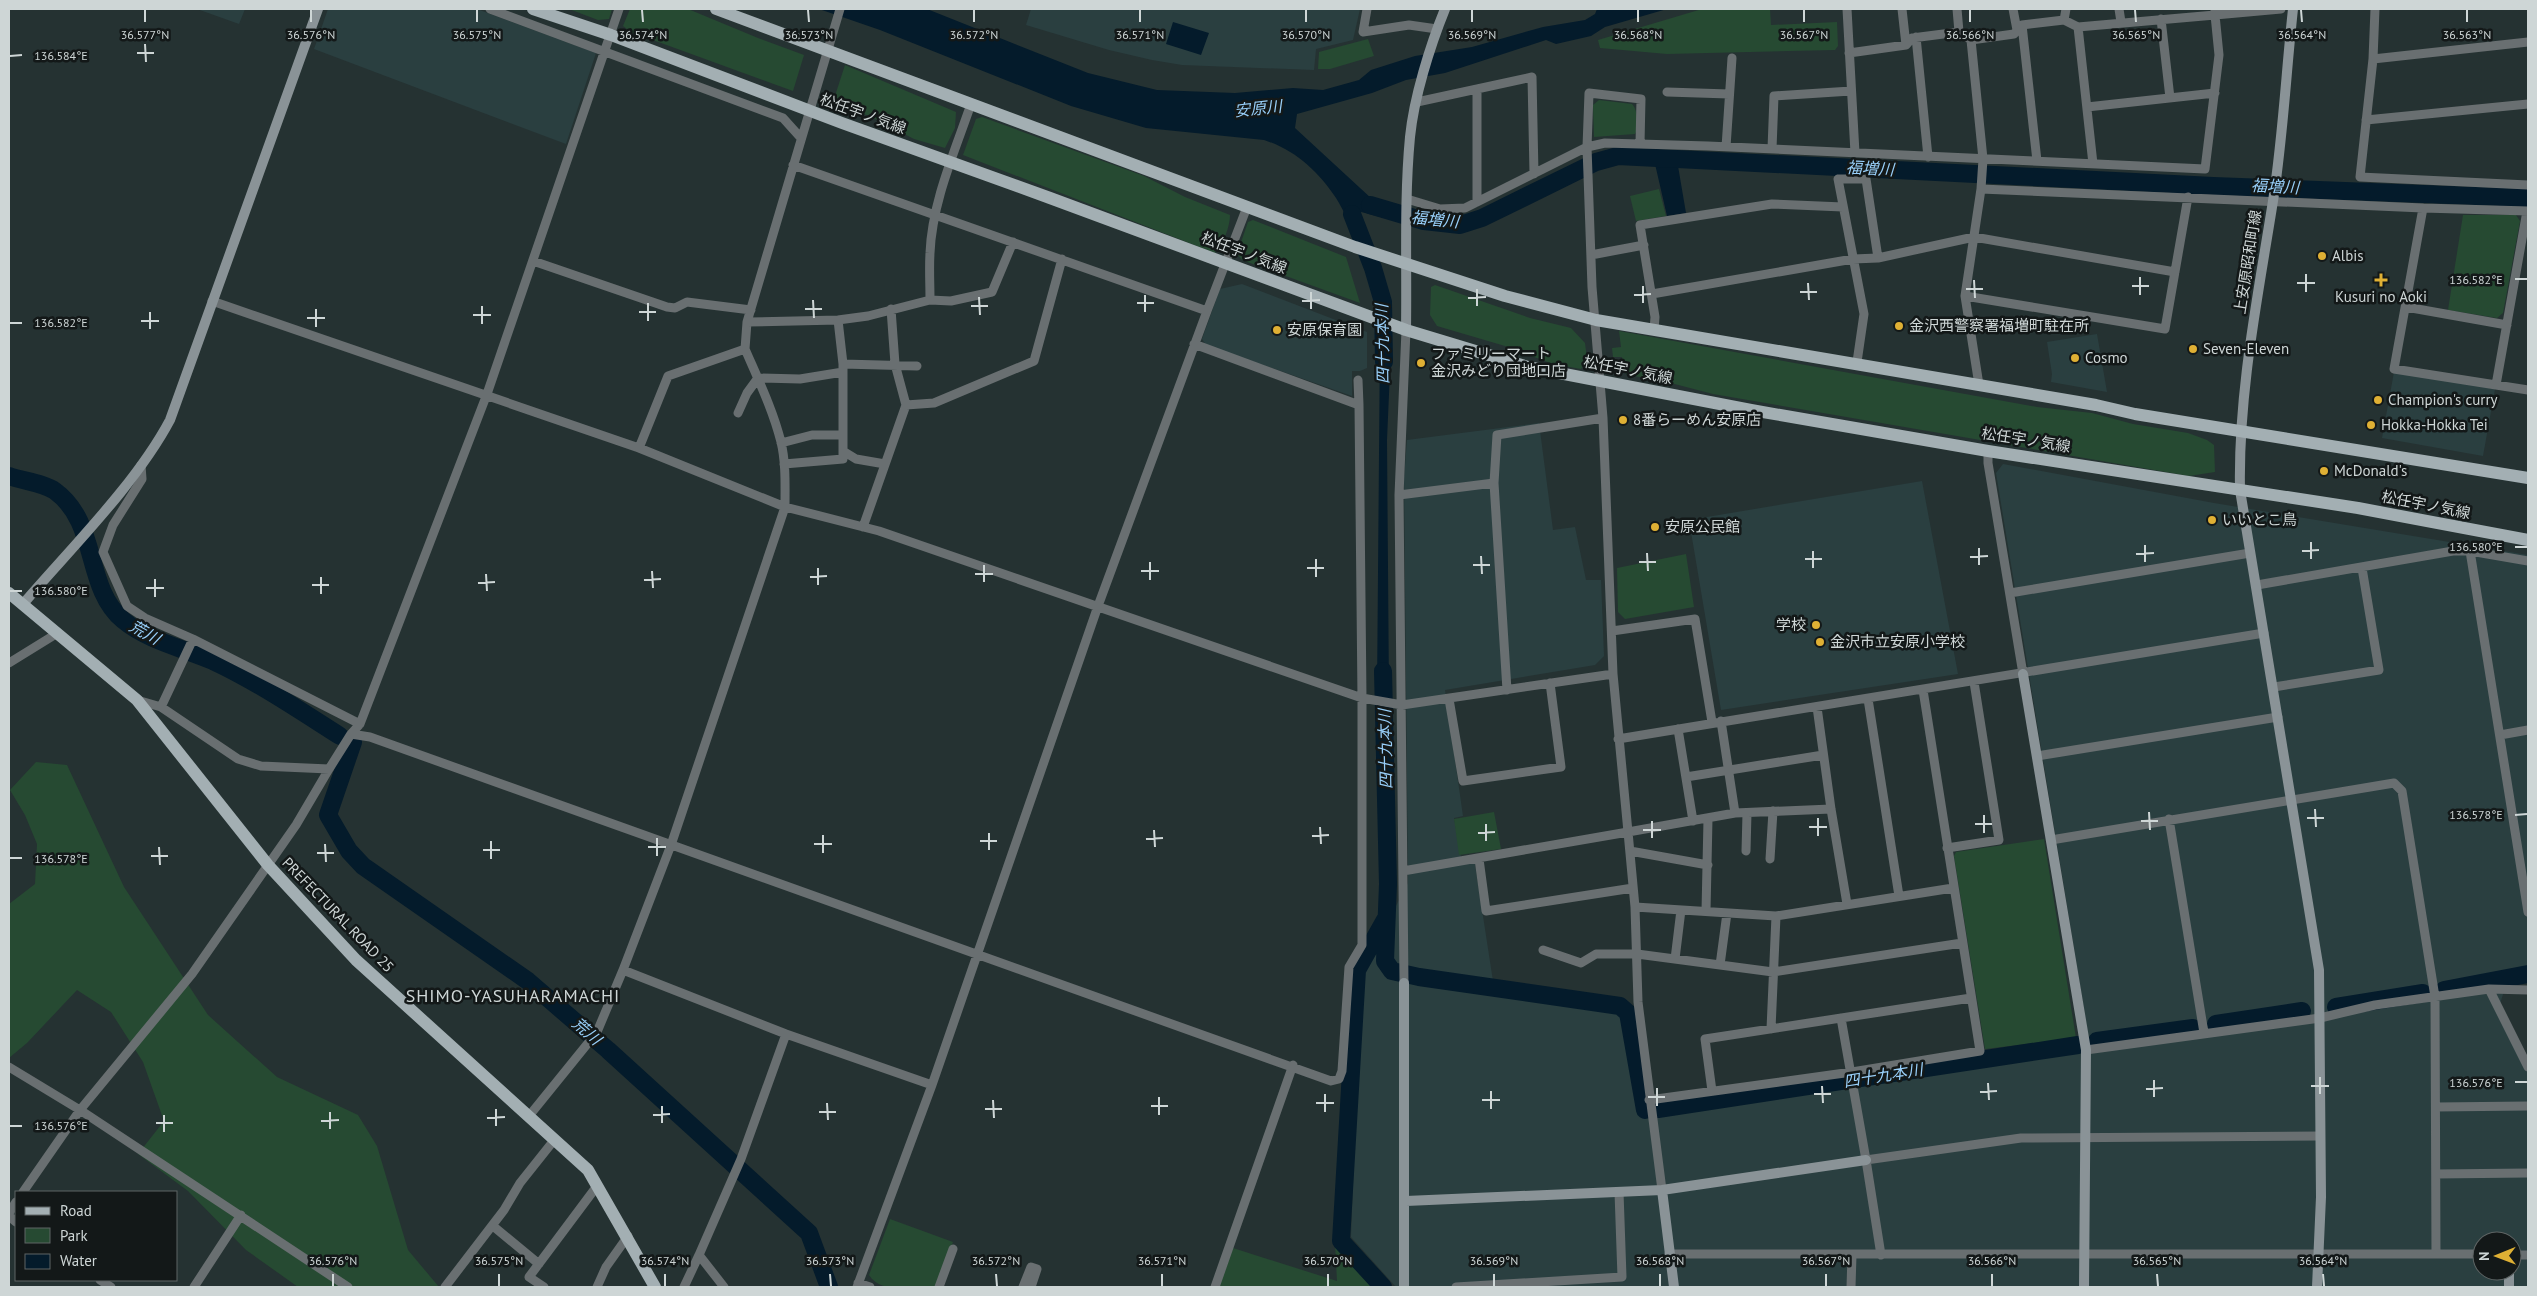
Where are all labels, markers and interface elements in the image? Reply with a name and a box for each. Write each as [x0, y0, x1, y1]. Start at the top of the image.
text: 36.577°N [121, 27, 169, 42]
text: 36.576°N [287, 27, 335, 42]
text: 36.575°N [453, 27, 501, 42]
text: 36.574°N [619, 27, 667, 42]
text: 36.573°N [785, 27, 833, 42]
text: 36.572°N [950, 27, 998, 42]
text: 36.571°N [1116, 27, 1164, 42]
text: 36.570°N [1282, 27, 1330, 42]
text: 36.569°N [1448, 27, 1496, 42]
text: 36.568°N [1614, 27, 1662, 42]
text: 36.567°N [1780, 27, 1828, 42]
text: 36.566°N [1946, 27, 1994, 42]
text: 36.565°N [2112, 27, 2160, 42]
text: 36.564°N [2278, 27, 2326, 42]
text: 36.563°N [2443, 27, 2491, 42]
text: 136.584°E [34, 48, 88, 63]
street label: 松任宇ノ気線 [818, 89, 909, 138]
water label: 安原川 [1233, 95, 1285, 120]
water label: 福増川 [1846, 157, 1896, 179]
water label: 福増川 [2251, 175, 2301, 197]
water label: 福増川 [1410, 207, 1462, 232]
street label: 上安原昭和町線 [2230, 209, 2265, 315]
street label: 松任宇ノ気線 [1199, 228, 1290, 278]
place label: Albis [2332, 246, 2364, 265]
marker: Albis [2316, 250, 2328, 262]
text: 136.582°E [2449, 272, 2503, 287]
marker: Kusuri no Aoki [2375, 274, 2387, 286]
place label: Kusuri no Aoki [2335, 287, 2427, 306]
water label: 四十九本川 [1371, 302, 1393, 384]
text: 136.582°E [34, 315, 88, 330]
place label: 金沢西警察署福増町駐在所 [1909, 316, 2089, 335]
place label: 安原保育園 [1287, 320, 1362, 339]
marker: 金沢西警察署福増町駐在所 [1893, 320, 1905, 332]
marker: 安原保育園 [1271, 324, 1283, 336]
place label: Seven-Eleven [2203, 339, 2289, 358]
marker: Seven-Eleven [2187, 343, 2199, 355]
place label: ファミリーマート 金沢みどり団地口店 [1431, 344, 1566, 380]
place label: Cosmo [2085, 348, 2128, 367]
street label: 松任宇ノ気線 [1582, 352, 1674, 387]
marker: Cosmo [2069, 352, 2081, 364]
marker: ファミリーマート 金沢みどり団地口店 [1415, 357, 1427, 369]
place label: Champion's curry [2388, 390, 2497, 409]
marker: Champion's curry [2372, 394, 2384, 406]
place label: 8番らーめん安原店 [1633, 410, 1761, 429]
marker: 8番らーめん安原店 [1617, 414, 1629, 426]
place label: Hokka-Hokka Tei [2381, 415, 2488, 434]
marker: Hokka-Hokka Tei [2365, 419, 2377, 431]
street label: 松任宇ノ気線 [1980, 423, 2072, 456]
place label: McDonald's [2334, 461, 2407, 480]
marker: McDonald's [2318, 465, 2330, 477]
street label: 松任宇ノ気線 [2380, 487, 2472, 522]
place label: いいとこ鳥 [2222, 510, 2297, 529]
marker: いいとこ鳥 [2206, 514, 2218, 526]
place label: 安原公民館 [1665, 517, 1740, 536]
marker: 安原公民館 [1649, 521, 1661, 533]
text: 136.580°E [2449, 539, 2503, 554]
text: 136.580°E [34, 583, 88, 598]
water label: 荒川 [126, 615, 166, 649]
place label: 学校 [1776, 615, 1806, 634]
marker: 学校 [1810, 619, 1822, 631]
place label: 金沢市立安原小学校 [1830, 632, 1965, 651]
marker: 金沢市立安原小学校 [1814, 636, 1826, 648]
water label: 四十九本川 [1374, 707, 1396, 789]
text: 136.578°E [2449, 807, 2503, 822]
text: 136.578°E [34, 851, 88, 866]
street label: PREFECTURAL ROAD 25 [278, 853, 398, 976]
district label: SHIMO-YASUHARAMACHI [406, 984, 620, 1007]
water label: 荒川 [568, 1013, 607, 1050]
water label: 四十九本川 [1842, 1059, 1926, 1091]
text: 136.576°E [2449, 1075, 2503, 1090]
text: 136.576°E [34, 1118, 88, 1133]
legend [15, 1191, 178, 1281]
text: Road [60, 1201, 92, 1220]
text: Park [60, 1226, 88, 1245]
north arrow [2472, 1231, 2522, 1281]
text: Water [60, 1251, 97, 1270]
text: N [2475, 1251, 2493, 1261]
text: 36.576°N [309, 1253, 357, 1268]
text: 36.575°N [475, 1253, 523, 1268]
text: 36.574°N [641, 1253, 689, 1268]
text: 36.573°N [806, 1253, 854, 1268]
text: 36.572°N [972, 1253, 1020, 1268]
text: 36.571°N [1138, 1253, 1186, 1268]
text: 36.570°N [1304, 1253, 1352, 1268]
text: 36.569°N [1470, 1253, 1518, 1268]
text: 36.568°N [1636, 1253, 1684, 1268]
text: 36.567°N [1802, 1253, 1850, 1268]
text: 36.566°N [1968, 1253, 2016, 1268]
text: 36.565°N [2133, 1253, 2181, 1268]
text: 36.564°N [2299, 1253, 2347, 1268]

